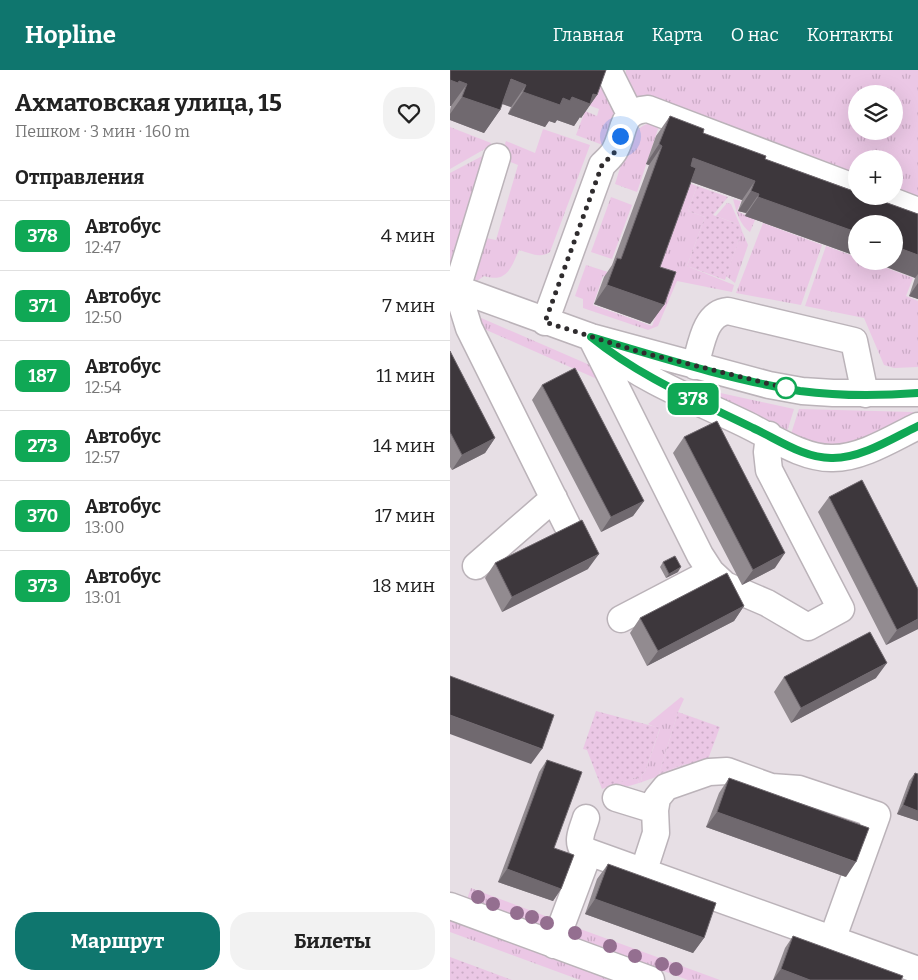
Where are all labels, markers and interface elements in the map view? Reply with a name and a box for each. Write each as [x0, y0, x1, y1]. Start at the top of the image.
text: Hopline [25, 21, 116, 49]
text: Главная [553, 24, 624, 46]
text: Карта [652, 24, 703, 46]
text: О нас [731, 24, 779, 46]
text: Контакты [807, 24, 893, 46]
map controls [848, 85, 903, 270]
button: layers [848, 85, 903, 140]
button: heart [383, 87, 435, 139]
text: Ахматовская улица, 15 [15, 89, 282, 117]
text: Пешком · 3 мин · 160 m [15, 122, 190, 141]
your location [608, 124, 633, 149]
button: + [848, 150, 903, 205]
text: Отправления [15, 166, 144, 189]
text: Автобус [85, 215, 161, 238]
button: − [848, 215, 903, 270]
text: 4 мин [381, 224, 435, 247]
text: 378 [27, 225, 58, 247]
text: 12:47 [85, 238, 121, 257]
text: Автобус [85, 285, 161, 308]
text: 7 мин [382, 294, 435, 317]
text: 371 [28, 295, 57, 317]
text: 12:50 [85, 308, 122, 327]
text: Автобус [85, 355, 161, 378]
text: 11 мин [376, 364, 435, 387]
text: 187 [28, 365, 57, 387]
unlabelled marker [775, 377, 797, 399]
text: 12:54 [85, 378, 121, 397]
line badge: 378 [664, 383, 722, 415]
text: 378 [678, 388, 708, 410]
text: Автобус [85, 425, 161, 448]
text: 14 мин [373, 434, 435, 457]
text: 273 [28, 435, 57, 457]
text: 12:57 [85, 448, 120, 467]
text: Автобус [85, 495, 161, 518]
text: 17 мин [375, 504, 435, 527]
text: 370 [27, 505, 58, 527]
text: 13:00 [85, 518, 125, 537]
text: Автобус [85, 565, 161, 588]
text: 18 мин [373, 574, 435, 597]
text: 373 [27, 575, 58, 597]
text: 13:01 [85, 588, 121, 607]
button: Маршрут [15, 912, 220, 970]
button: Билеты [230, 912, 435, 970]

